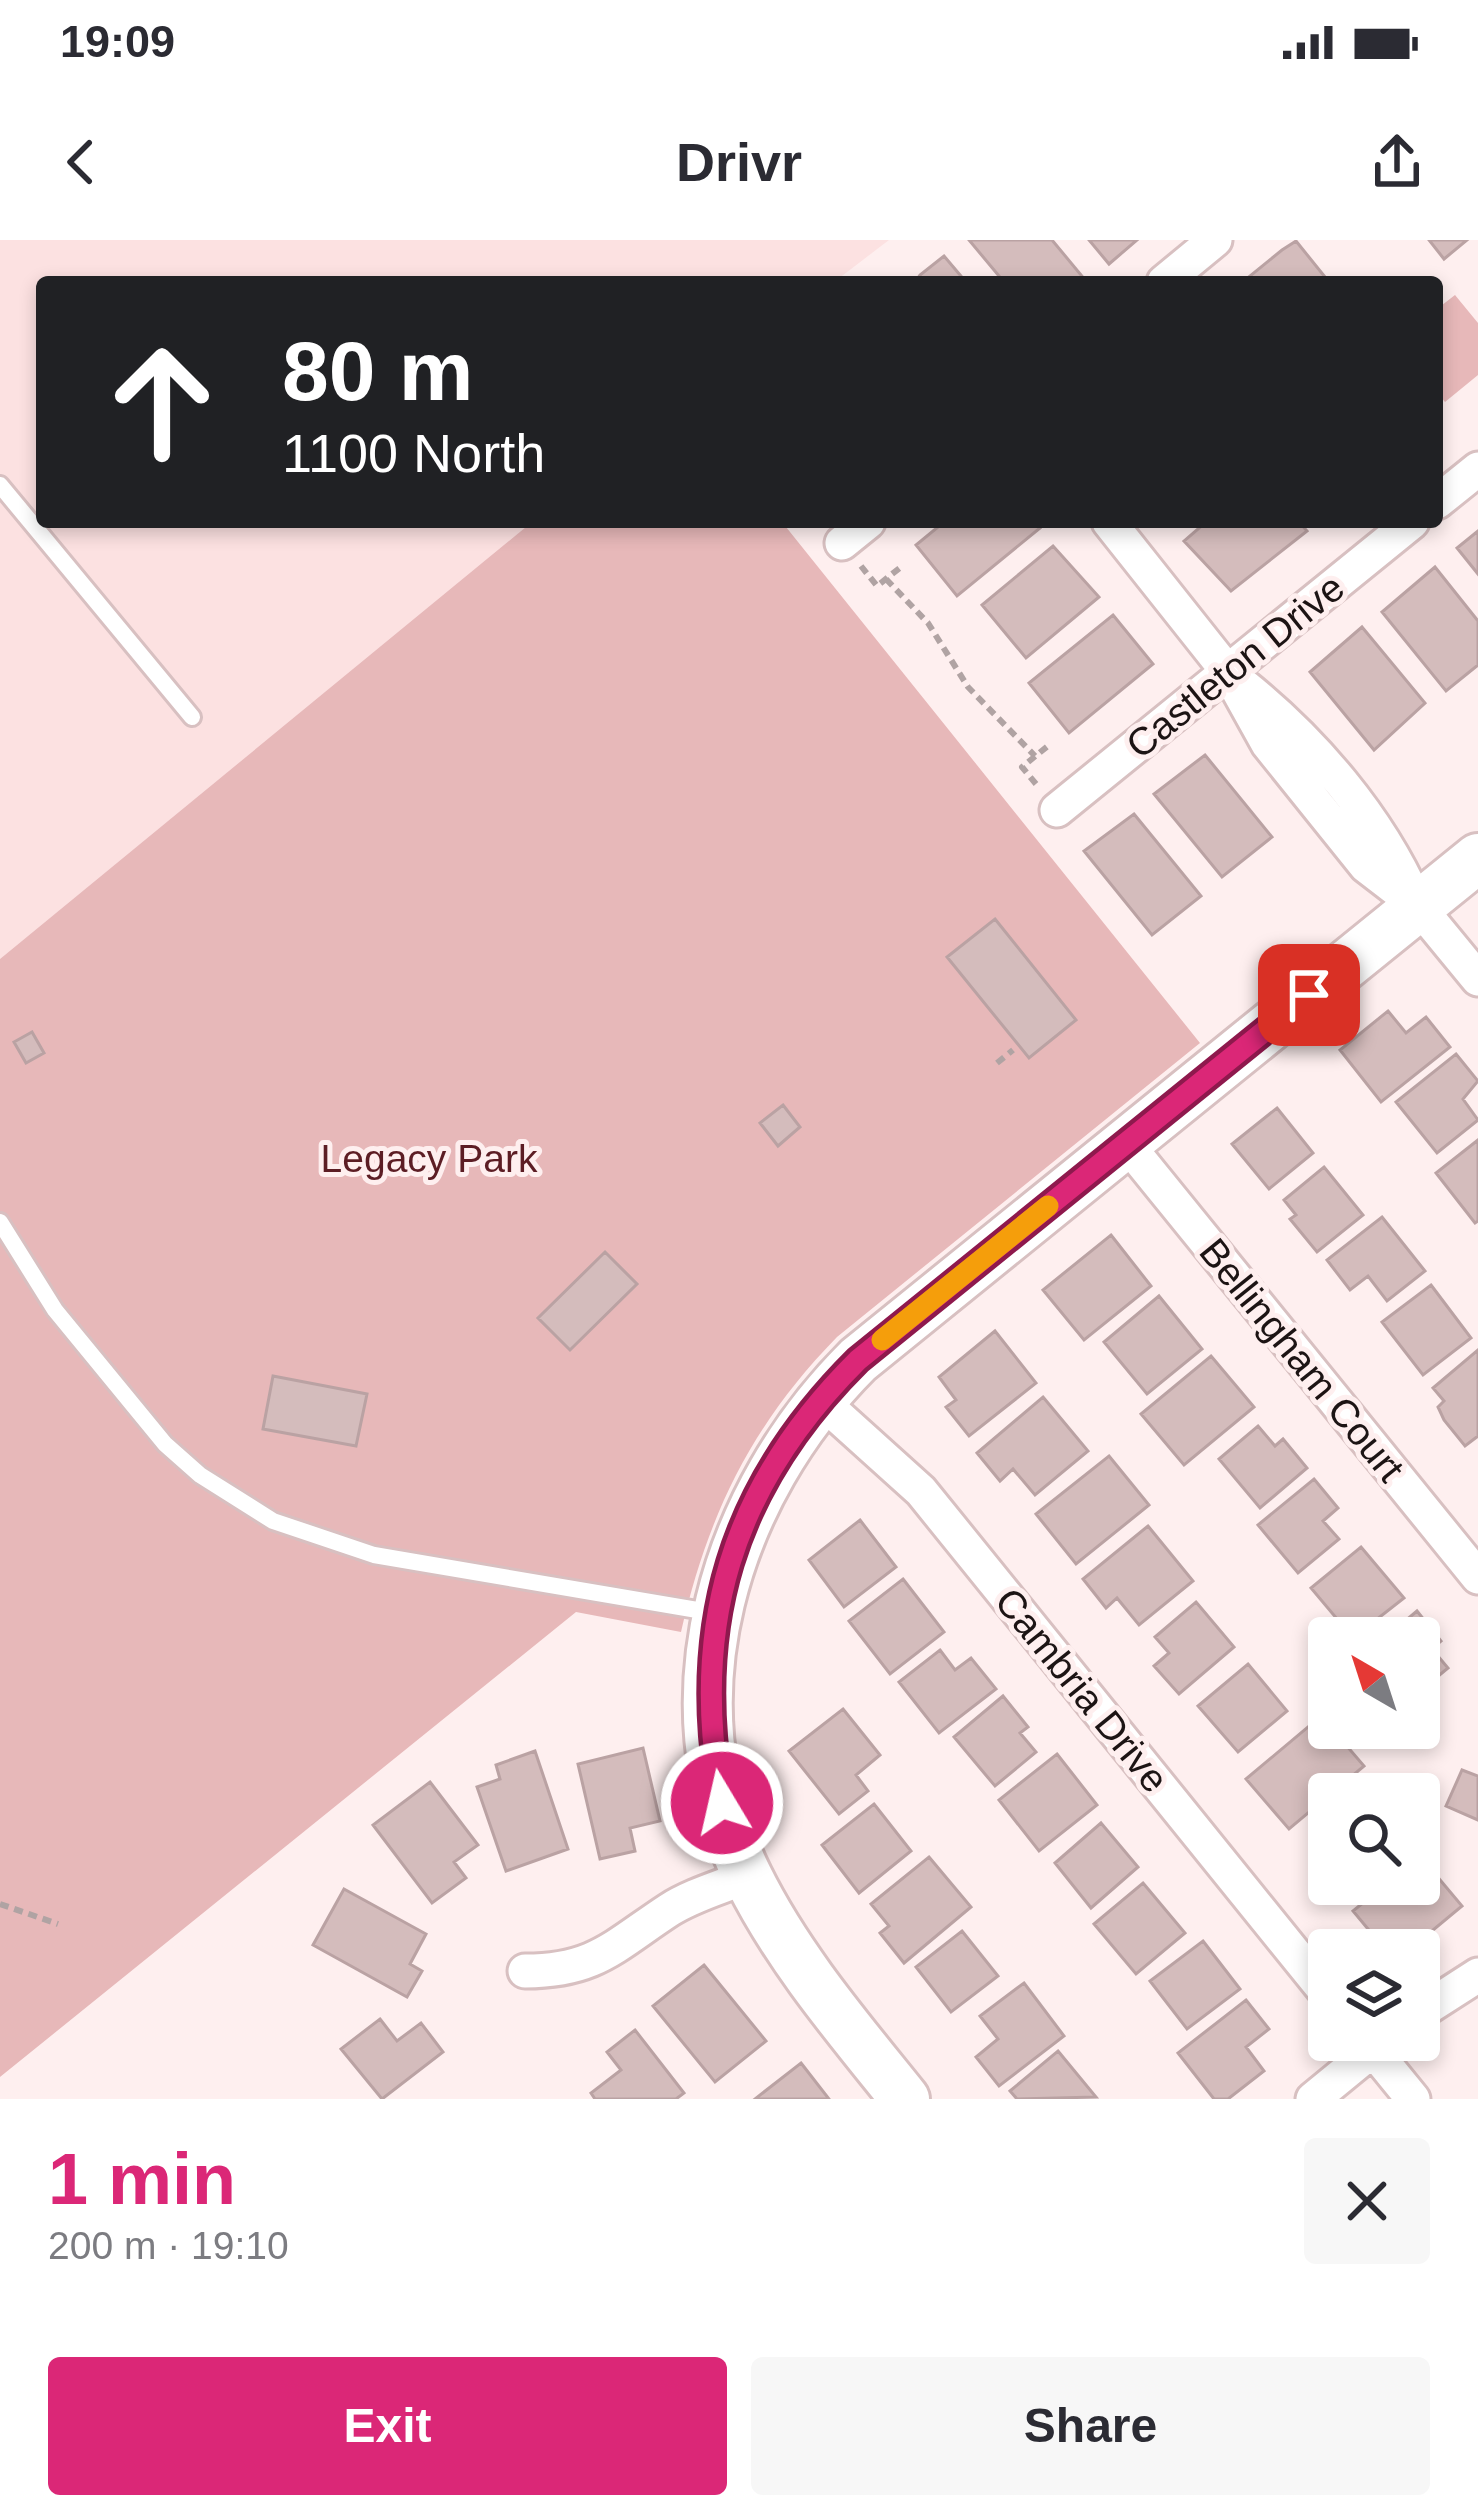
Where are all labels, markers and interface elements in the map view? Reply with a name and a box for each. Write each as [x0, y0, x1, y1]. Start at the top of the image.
text: 19:09 [60, 16, 175, 67]
icon: back [48, 129, 114, 195]
icon: share [1364, 129, 1430, 195]
text: Drivr [676, 132, 802, 192]
icon: ahead [84, 324, 240, 480]
text: 80 m [282, 324, 473, 418]
text: 1100 North [282, 423, 545, 483]
street label: Castleton Drive [1118, 565, 1352, 767]
pin [1258, 944, 1360, 1046]
icon: arrive [1276, 962, 1342, 1028]
park label: Legacy Park [321, 1137, 538, 1180]
street label: Bellingham Court [1191, 1230, 1413, 1490]
street label: Cambria Drive [987, 1580, 1177, 1800]
north arrow [1308, 1617, 1440, 1749]
map controls [1308, 1617, 1440, 2061]
position arrow [659, 1740, 785, 1866]
button: search [1308, 1773, 1440, 1905]
button: layers [1308, 1929, 1440, 2061]
button: close [1304, 2138, 1430, 2264]
text: 1 min [48, 2139, 236, 2219]
text: 200 m · 19:10 [48, 2224, 289, 2267]
button: Exit [48, 2357, 727, 2495]
button: Share [751, 2357, 1430, 2495]

